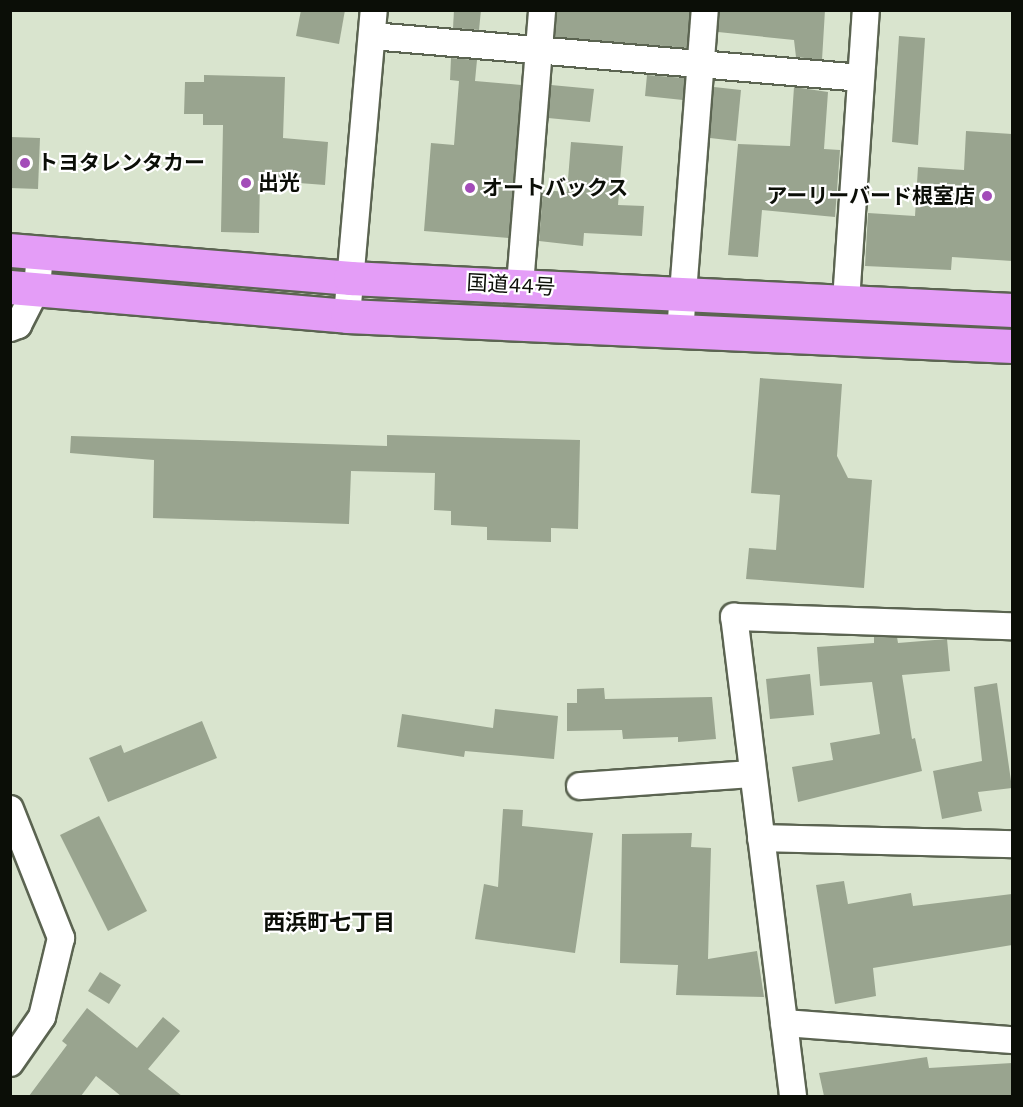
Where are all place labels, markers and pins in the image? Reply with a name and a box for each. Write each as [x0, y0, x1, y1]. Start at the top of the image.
place label: トヨタレンタカー [37, 150, 205, 176]
marker: トヨタレンタカー [18, 156, 32, 170]
place label: 出光 [258, 170, 300, 196]
place label: オートバックス [482, 175, 629, 201]
marker: 出光 [239, 176, 253, 190]
marker: オートバックス [463, 181, 477, 195]
place label: アーリーバード根室店 [766, 183, 975, 209]
marker: アーリーバード根室店 [980, 189, 994, 203]

